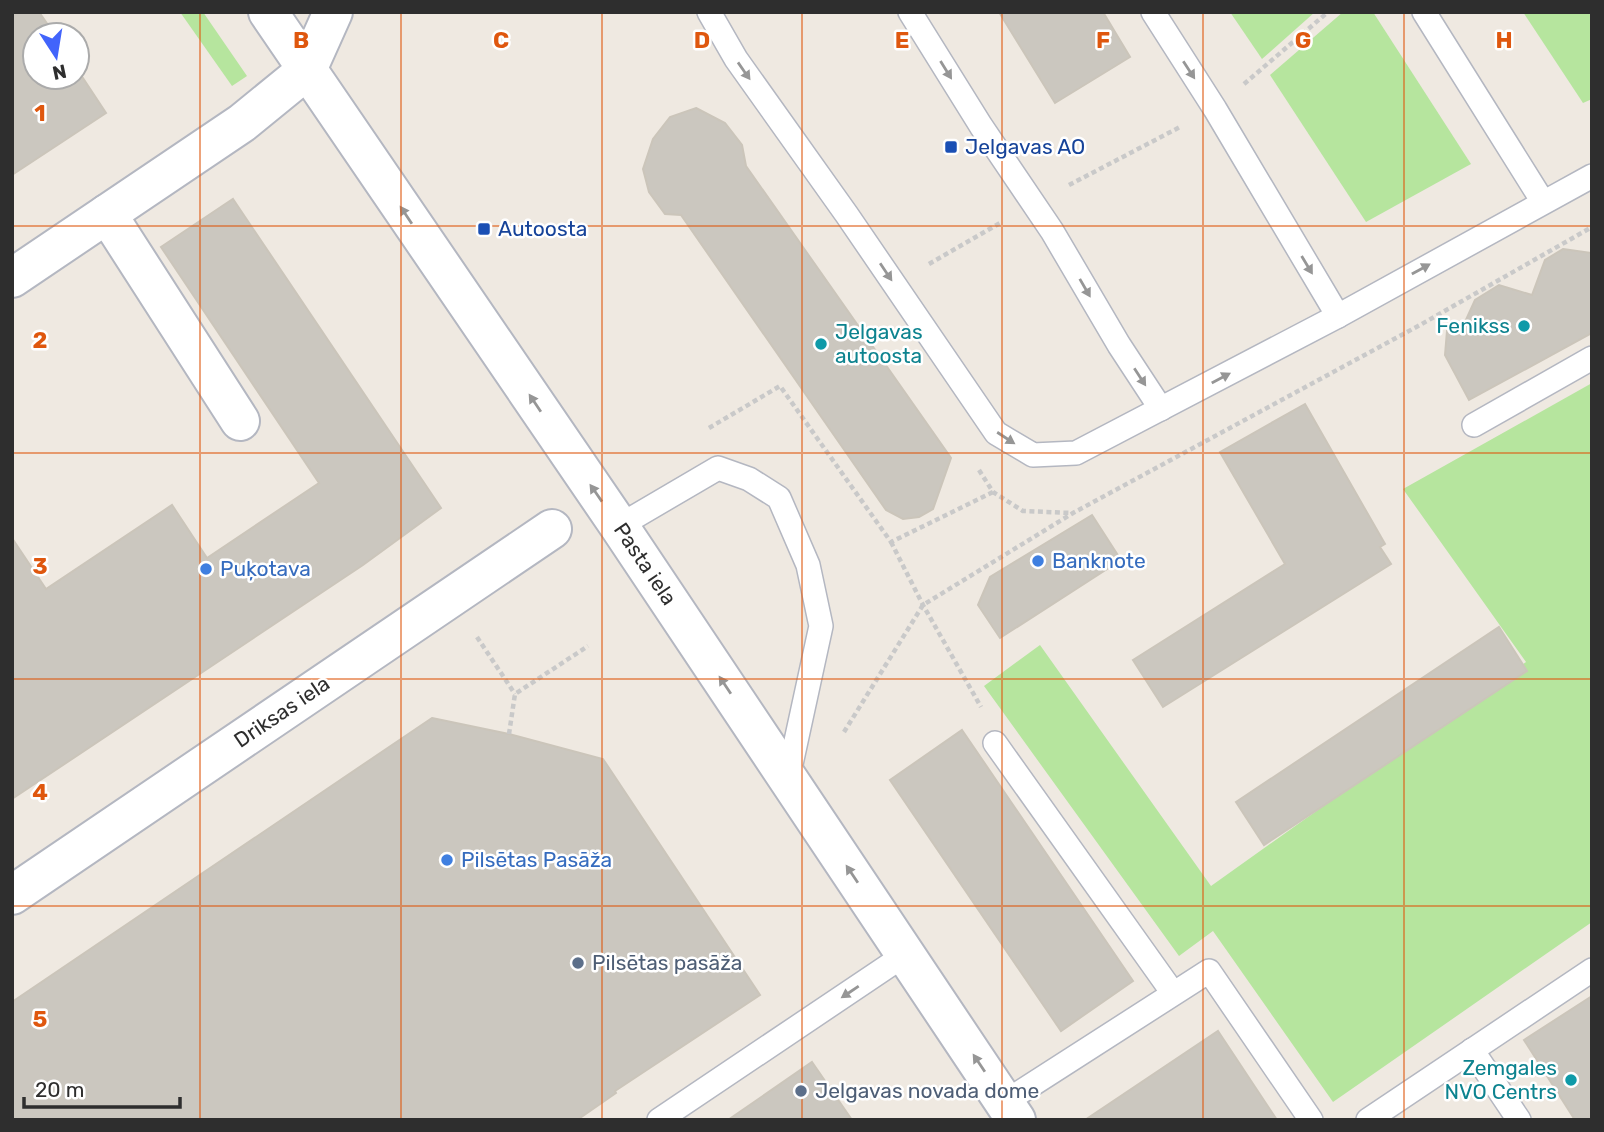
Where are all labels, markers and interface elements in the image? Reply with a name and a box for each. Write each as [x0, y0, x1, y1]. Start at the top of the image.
north arrow [21, 21, 91, 91]
text: B [293, 26, 309, 54]
text: C [493, 26, 509, 54]
text: D [694, 26, 710, 54]
text: E [895, 26, 909, 54]
text: F [1096, 26, 1110, 54]
text: G [1295, 26, 1311, 54]
text: H [1495, 26, 1513, 54]
text: N [50, 59, 69, 85]
one-way arrow [1183, 60, 1196, 79]
one-way arrow [940, 61, 953, 80]
one-way arrow [737, 62, 751, 80]
text: 1 [34, 99, 46, 127]
place label: Jelgavas AO [965, 134, 1085, 159]
marker: Jelgavas AO [943, 139, 959, 155]
one-way arrow [400, 206, 413, 225]
place label: Autoosta [498, 216, 587, 241]
marker: Autoosta [476, 221, 492, 237]
one-way arrow [1300, 255, 1313, 274]
one-way arrow [879, 262, 892, 281]
one-way arrow [1412, 264, 1432, 276]
one-way arrow [1079, 278, 1091, 297]
place label: Fenikss [1436, 313, 1510, 338]
marker: Fenikss [1516, 318, 1532, 334]
place label: Jelgavas autoosta [835, 319, 923, 368]
text: 2 [33, 326, 47, 354]
marker: Jelgavas autoosta [813, 336, 829, 352]
one-way arrow [1133, 367, 1146, 387]
one-way arrow [1211, 372, 1231, 383]
one-way arrow [528, 394, 542, 412]
one-way arrow [996, 432, 1015, 445]
one-way arrow [590, 483, 603, 502]
street label: Pasta iela [609, 518, 682, 610]
place label: Banknote [1052, 548, 1146, 573]
text: 3 [32, 552, 48, 580]
marker: Banknote [1030, 553, 1046, 569]
place label: Puķotava [220, 556, 311, 581]
marker: Puķotava [198, 561, 214, 577]
street label: Driksas iela [229, 671, 334, 753]
one-way arrow [719, 675, 732, 695]
text: 4 [32, 778, 48, 806]
place label: Pilsētas Pasāža [461, 847, 612, 872]
marker: Pilsētas Pasāža [439, 852, 455, 868]
one-way arrow [845, 865, 859, 883]
place label: Pilsētas pasāža [592, 950, 742, 975]
marker: Pilsētas pasāža [570, 955, 586, 971]
one-way arrow [840, 985, 859, 998]
text: 5 [33, 1005, 48, 1033]
one-way arrow [972, 1053, 985, 1073]
place label: Zemgales NVO Centrs [1444, 1055, 1557, 1104]
scale bar [24, 1066, 180, 1110]
marker: Zemgales NVO Centrs [1563, 1072, 1579, 1088]
text: 20 m [35, 1077, 84, 1102]
place label: Jelgavas novada dome [815, 1078, 1039, 1103]
marker: Jelgavas novada dome [793, 1083, 809, 1099]

